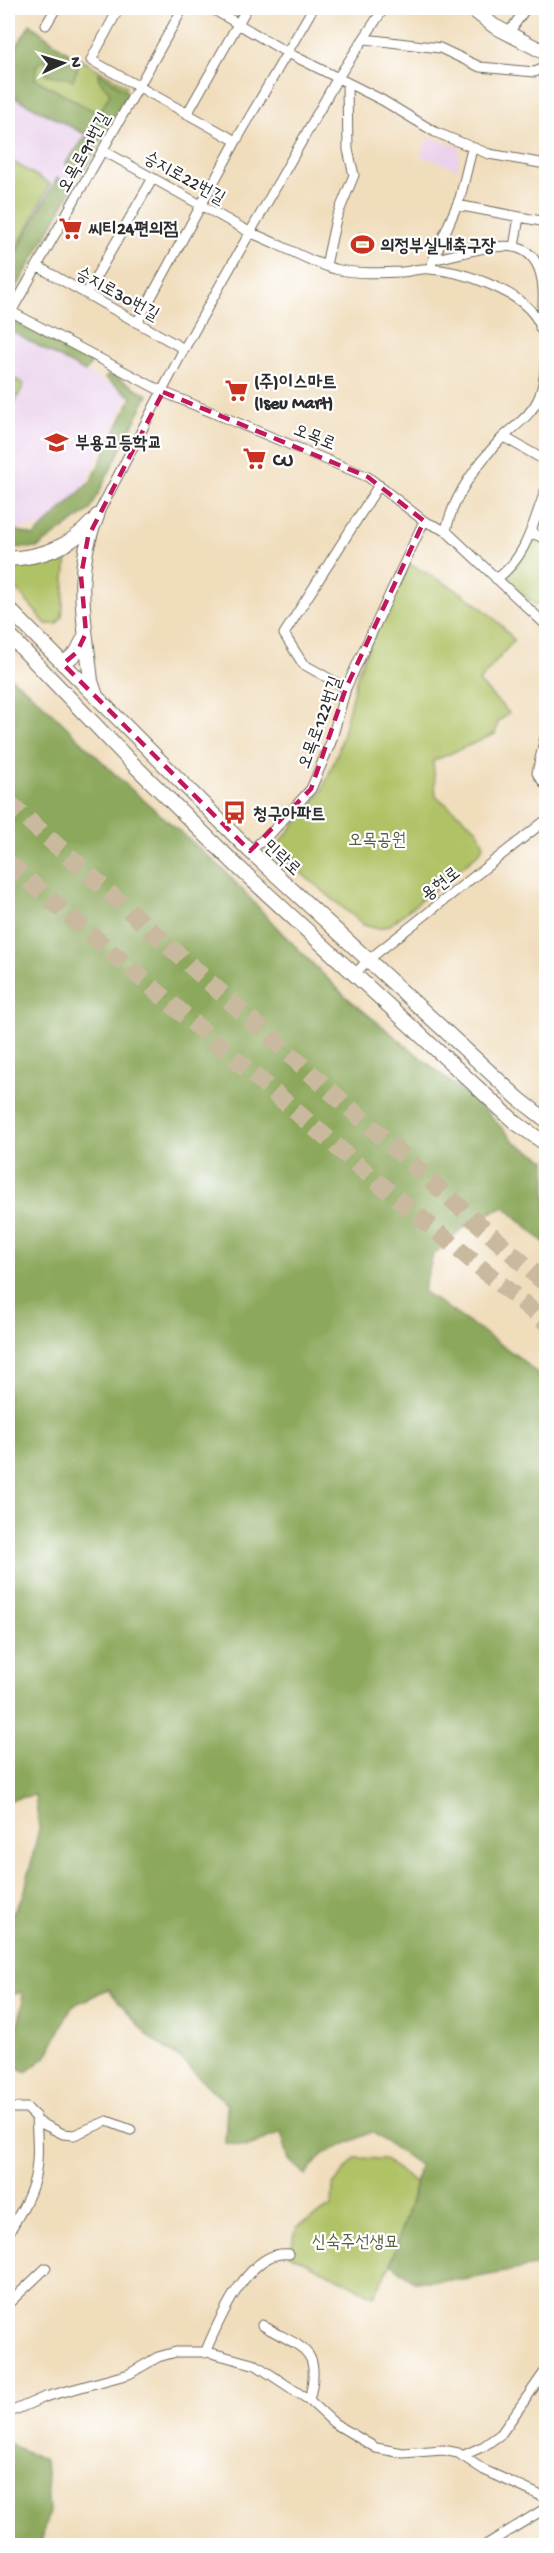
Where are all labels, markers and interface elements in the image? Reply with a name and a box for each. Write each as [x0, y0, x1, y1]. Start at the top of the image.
north arrow [33, 33, 93, 93]
text: N [65, 56, 84, 69]
street label: 오목로91번길 [54, 109, 116, 197]
street label: 승지로22번길 [139, 148, 229, 210]
supermarket icon: 씨티24편의점 [57, 215, 83, 241]
place label: 씨티24편의점 [88, 220, 178, 241]
sports icon: 의정부실내축구장 [349, 232, 375, 258]
place label: 의정부실내축구장 [380, 237, 496, 258]
street label: 승지로30번길 [71, 264, 163, 327]
place label: (주)이스마트 (Iseu Mart) [254, 373, 337, 415]
supermarket icon: (주)이스마트 (Iseu Mart) [223, 378, 249, 404]
street label: 오목로 [290, 420, 338, 456]
school or university icon: 부용고등학교 [44, 429, 70, 455]
place label: 부용고등학교 [75, 434, 162, 455]
supermarket icon: CU [242, 446, 268, 472]
place label: CU [272, 451, 294, 472]
street label: 오목로122번길 [295, 673, 348, 772]
bus stop icon: 청구아파트 [222, 800, 248, 826]
place label: 청구아파트 [253, 805, 325, 826]
park label: 오목공원 [348, 831, 406, 852]
street label: 민락로 [258, 836, 304, 881]
street label: 용현로 [418, 863, 465, 907]
park label: 신숙주선생묘 [312, 2233, 398, 2254]

